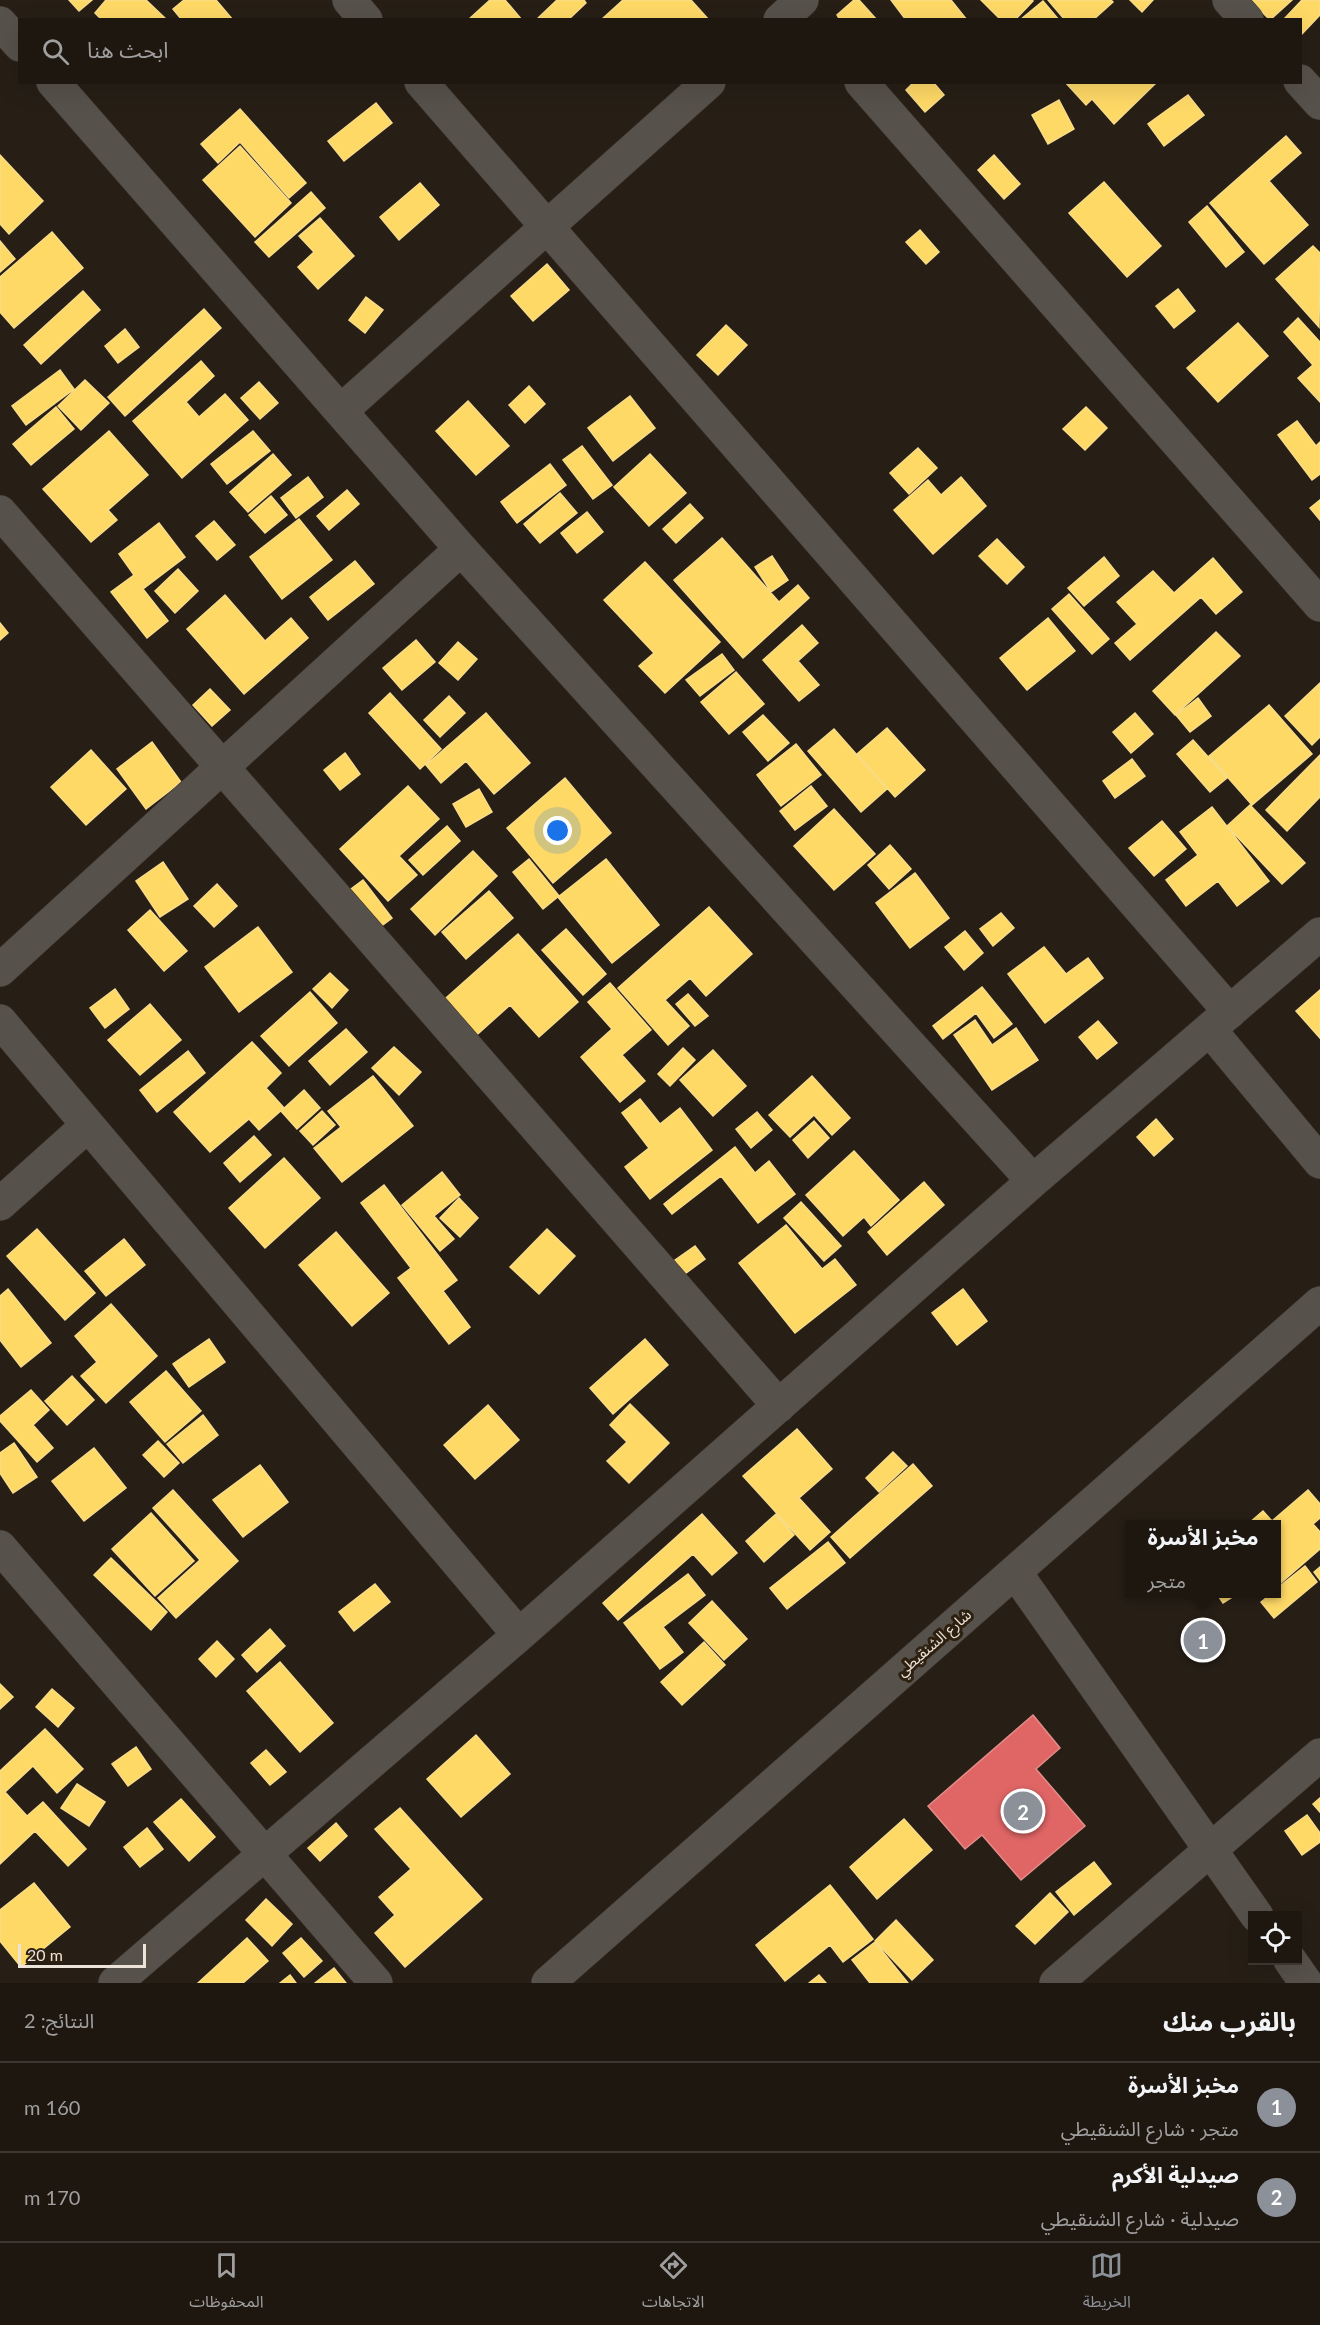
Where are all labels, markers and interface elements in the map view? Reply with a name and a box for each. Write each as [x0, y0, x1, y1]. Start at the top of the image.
search box [18, 18, 1302, 84]
icon: search [39, 35, 72, 68]
text: ابحث هنا [87, 36, 168, 63]
your location [543, 816, 572, 845]
popup [1125, 1520, 1281, 1598]
text: مخبز الأسرة [1147, 1523, 1259, 1550]
text: متجر [1147, 1568, 1186, 1592]
street label: شارع الشنقيطي [892, 1605, 977, 1683]
pin: 1 [1184, 1618, 1222, 1662]
pin: 2 [1004, 1788, 1042, 1834]
map controls [1248, 1911, 1302, 1965]
button: locate [1248, 1911, 1302, 1965]
scale bar [18, 1941, 146, 1968]
text: 20 m [27, 1945, 63, 1964]
text: بالقرب منك [1163, 2005, 1296, 2037]
text: النتائج: 2 [24, 2008, 94, 2032]
text: مخبز الأسرة [1128, 2071, 1239, 2098]
text: 160 m [24, 2095, 80, 2119]
text: 1 [1271, 2095, 1282, 2119]
text: متجر · شارع الشنقيطي [1061, 2116, 1239, 2140]
text: صيدلية الأكرم [1112, 2161, 1239, 2188]
text: 170 m [24, 2185, 80, 2209]
text: 2 [1271, 2185, 1282, 2209]
text: صيدلية · شارع الشنقيطي [1041, 2206, 1239, 2230]
tab: المحفوظات [189, 2249, 263, 2319]
tab: الاتجاهات [642, 2249, 704, 2319]
tab: الخريطة [1083, 2249, 1131, 2319]

